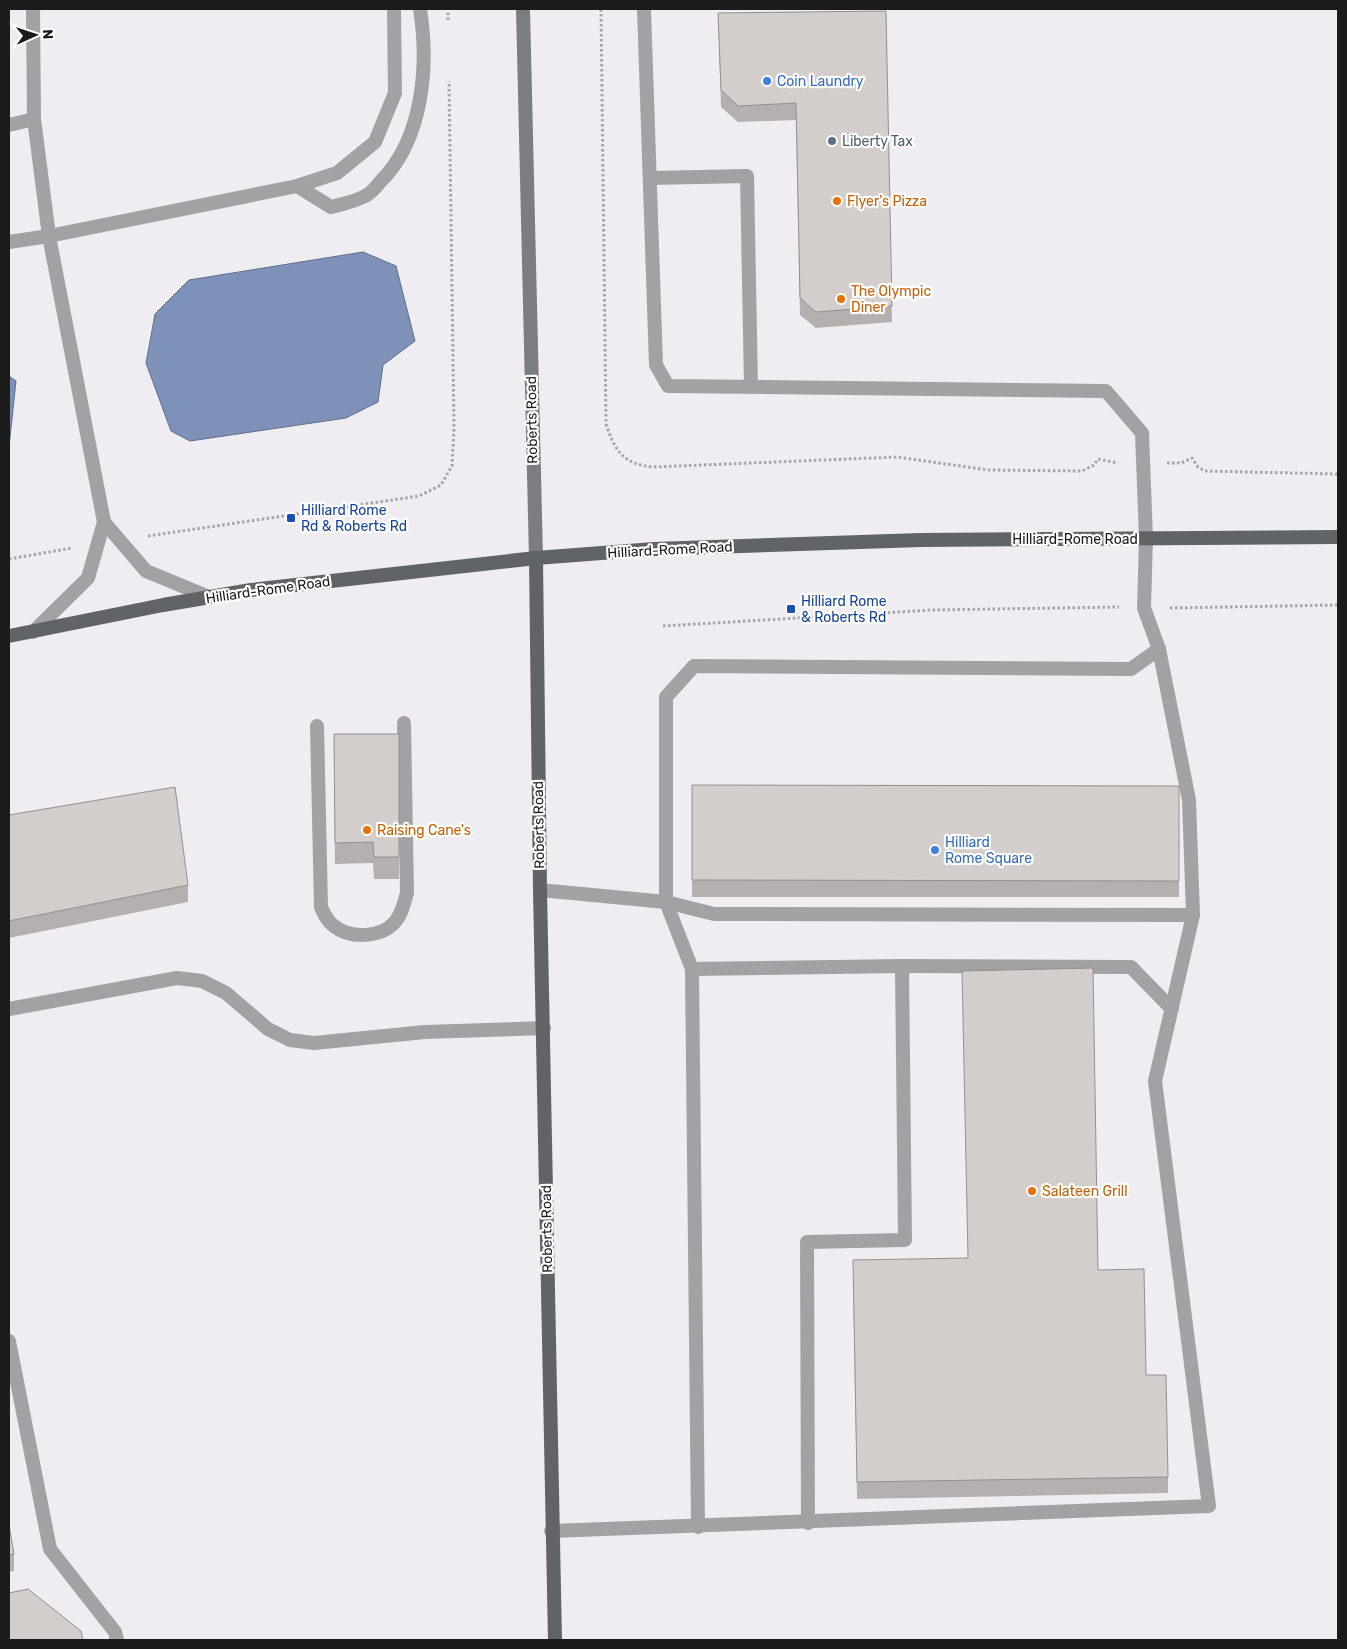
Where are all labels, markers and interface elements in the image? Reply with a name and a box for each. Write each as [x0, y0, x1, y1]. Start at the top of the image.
north arrow [10, 10, 60, 60]
text: N [39, 29, 56, 40]
place label: Coin Laundry [777, 73, 864, 90]
marker: Coin Laundry [761, 75, 773, 87]
place label: Liberty Tax [842, 133, 913, 150]
marker: Liberty Tax [826, 135, 838, 147]
place label: Flyer's Pizza [847, 193, 927, 210]
marker: Flyer's Pizza [831, 195, 843, 207]
place label: The Olympic Diner [851, 283, 931, 316]
marker: The Olympic Diner [835, 293, 847, 305]
street label: Roberts Road [523, 376, 541, 464]
place label: Hilliard Rome Rd & Roberts Rd [301, 502, 407, 535]
marker: Hilliard Rome Rd & Roberts Rd [285, 512, 297, 524]
street label: Hilliard-Rome Road [1012, 531, 1138, 548]
street label: Hilliard-Rome Road [607, 538, 733, 562]
street label: Hilliard-Rome Road [205, 573, 331, 607]
place label: Hilliard Rome & Roberts Rd [801, 593, 887, 626]
marker: Hilliard Rome & Roberts Rd [785, 603, 797, 615]
street label: Roberts Road [530, 781, 548, 869]
place label: Raising Cane's [377, 822, 471, 839]
marker: Raising Cane's [361, 824, 373, 836]
place label: Hilliard Rome Square [945, 834, 1032, 867]
marker: Hilliard Rome Square [929, 844, 941, 856]
place label: Salateen Grill [1042, 1183, 1128, 1200]
street label: Roberts Road [538, 1185, 556, 1273]
marker: Salateen Grill [1026, 1185, 1038, 1197]

